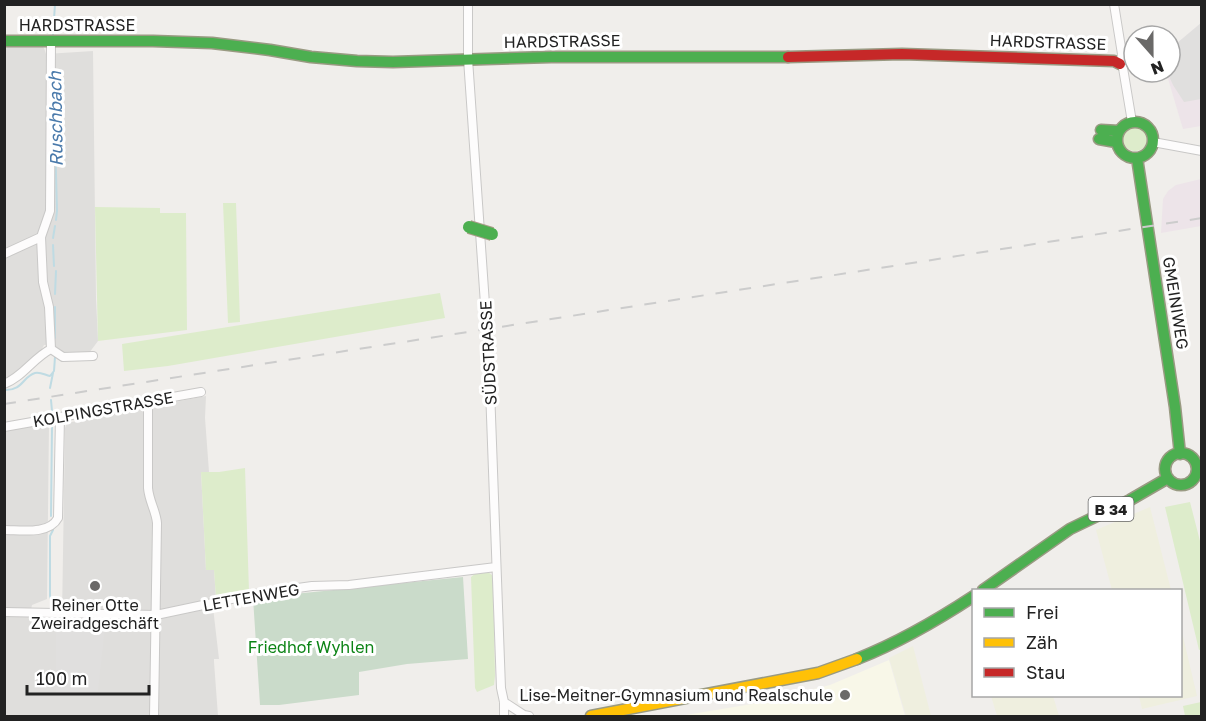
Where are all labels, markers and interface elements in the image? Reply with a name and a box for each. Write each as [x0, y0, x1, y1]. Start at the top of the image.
street label: HARDSTRASSE [19, 15, 135, 35]
north arrow [1122, 24, 1182, 84]
street label: HARDSTRASSE [504, 30, 620, 52]
street label: HARDSTRASSE [989, 30, 1107, 54]
text: N [1148, 56, 1167, 80]
water label: Ruschbach [43, 70, 67, 167]
street label: GMEINIWEG [1159, 255, 1193, 351]
street label: SÜDSTRASSE [475, 300, 501, 406]
street label: KOLPINGSTRASSE [31, 387, 175, 431]
road number: B 34 [1088, 497, 1134, 521]
marker: Reiner Otte Zweiradgeschäft [88, 579, 102, 593]
street label: LETTENWEG [201, 579, 301, 615]
legend [972, 589, 1182, 697]
place label: Reiner Otte Zweiradgeschäft [31, 595, 159, 633]
text: Frei [1026, 601, 1059, 623]
text: Zäh [1026, 631, 1058, 653]
park label: Friedhof Wyhlen [248, 637, 374, 657]
scale bar [27, 658, 148, 696]
text: Stau [1026, 661, 1065, 683]
text: 100 m [36, 667, 87, 689]
place label: Lise-Meitner-Gymnasium und Realschule [519, 685, 833, 705]
marker: Lise-Meitner-Gymnasium und Realschule [838, 688, 852, 702]

